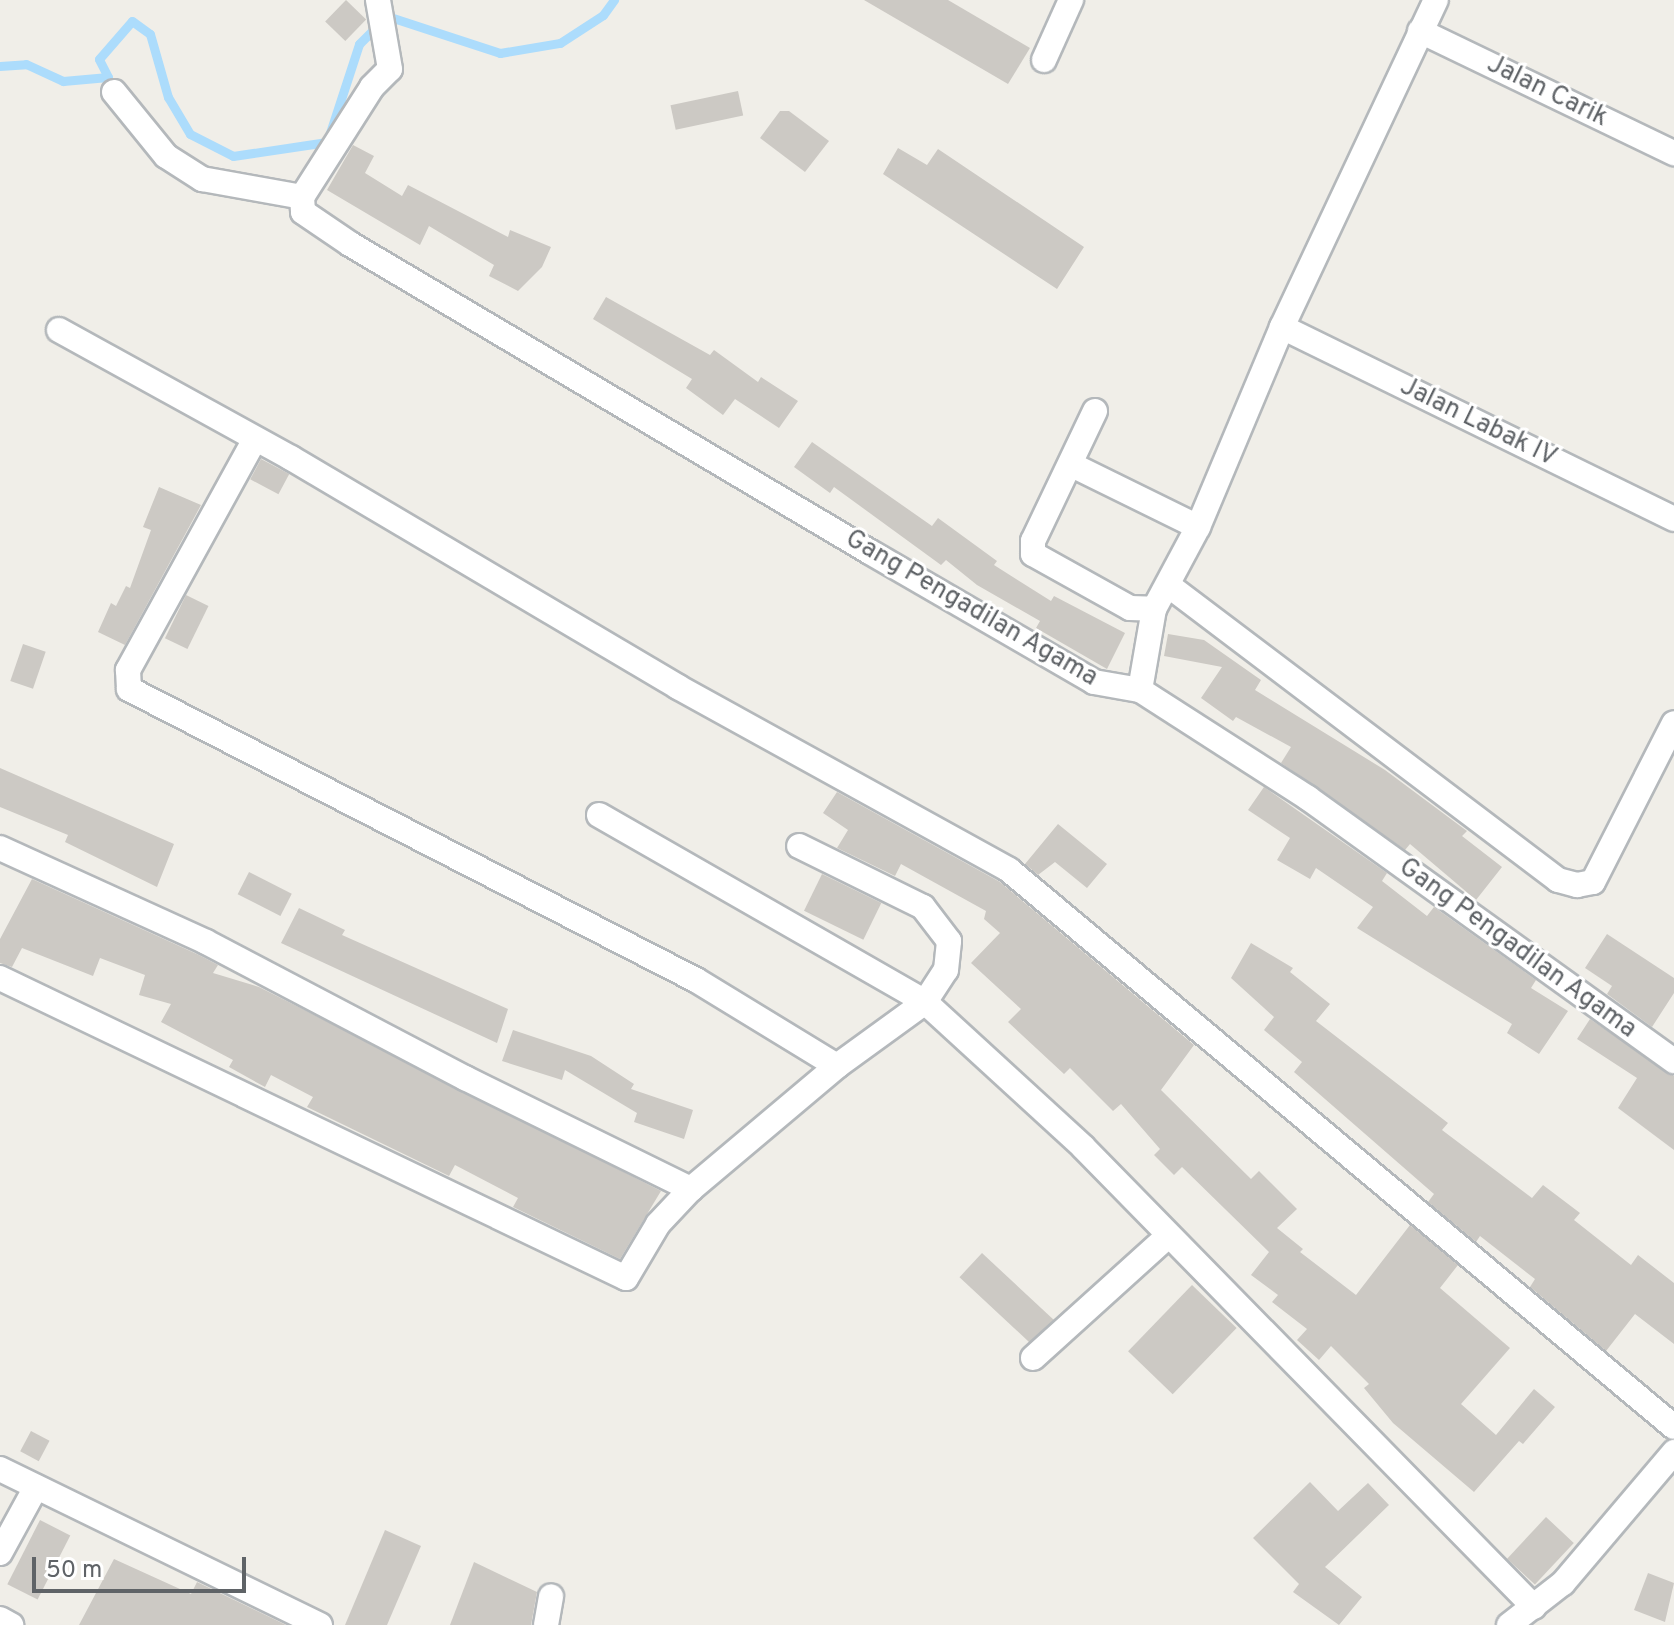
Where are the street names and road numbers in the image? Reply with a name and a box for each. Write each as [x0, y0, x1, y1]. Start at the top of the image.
street label: Jalan Carik [1481, 49, 1613, 135]
street label: Jalan Labak IV [1395, 372, 1561, 474]
street label: Gang Pengadilan Agama [839, 524, 1103, 694]
street label: Gang Pengadilan Agama [1392, 852, 1642, 1046]

